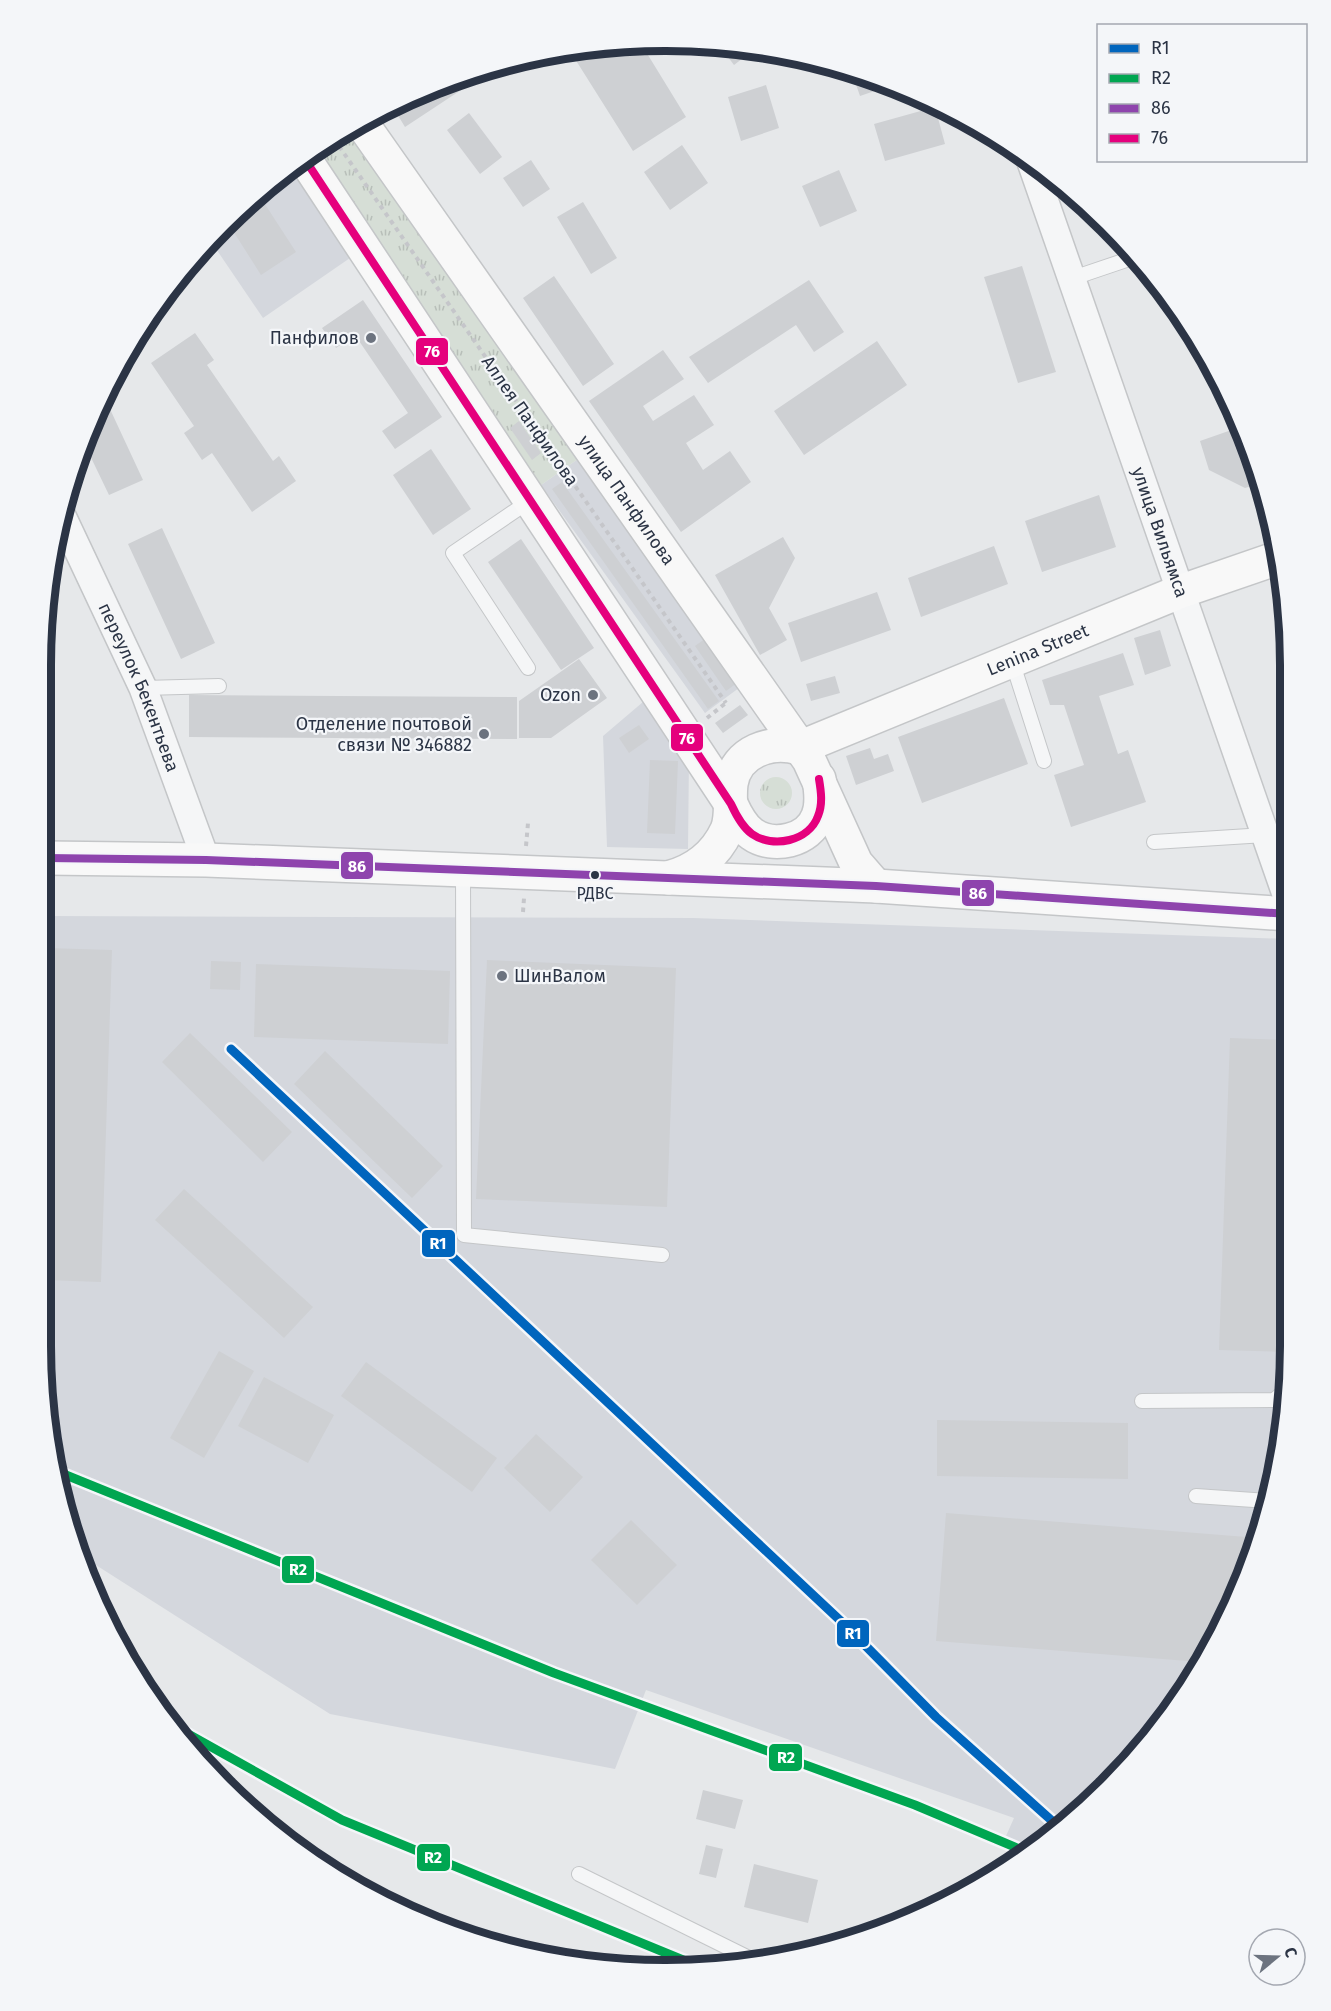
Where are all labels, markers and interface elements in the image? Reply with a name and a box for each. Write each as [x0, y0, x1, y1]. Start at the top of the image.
legend [1097, 24, 1307, 162]
text: R1 [1151, 37, 1169, 59]
text: R2 [1151, 67, 1171, 89]
text: 86 [1151, 97, 1171, 119]
text: 76 [1151, 127, 1168, 149]
place label: Панфилов [270, 327, 359, 349]
marker: Панфилов [364, 331, 378, 345]
line badge: 76 [415, 337, 449, 366]
text: 76 [424, 342, 440, 361]
street label: Аллея Панфилова [477, 352, 583, 490]
street label: улица Панфилова [573, 431, 680, 569]
street label: улица Вильямса [1127, 464, 1193, 600]
street label: переулок Бекентьева [93, 599, 184, 775]
street label: Lenina Street [984, 619, 1092, 681]
place label: Ozon [540, 684, 581, 706]
marker: Ozon [586, 688, 600, 702]
place label: Отделение почтовой связи № 346882 [296, 713, 472, 756]
line badge: 76 [670, 723, 704, 752]
marker: Отделение почтовой связи № 346882 [477, 727, 491, 741]
text: 76 [679, 729, 695, 748]
line badge: 86 [340, 851, 374, 880]
text: 86 [348, 857, 366, 876]
marker: РДВС [589, 869, 601, 881]
line badge: 86 [961, 879, 995, 907]
place label: РДВС [577, 884, 613, 903]
text: 86 [969, 884, 987, 903]
place label: ШинВалом [514, 965, 606, 987]
marker: ШинВалом [495, 969, 509, 983]
line badge: R1 [421, 1229, 456, 1258]
text: R1 [429, 1234, 447, 1253]
line badge: R2 [281, 1555, 315, 1584]
text: R2 [289, 1560, 307, 1579]
line badge: R1 [836, 1619, 870, 1648]
text: R1 [844, 1624, 862, 1643]
line badge: R2 [768, 1743, 803, 1772]
text: R2 [777, 1748, 795, 1767]
line badge: R2 [416, 1843, 451, 1872]
text: R2 [424, 1848, 442, 1867]
north arrow [1247, 1927, 1307, 1987]
text: С [1280, 1945, 1301, 1960]

